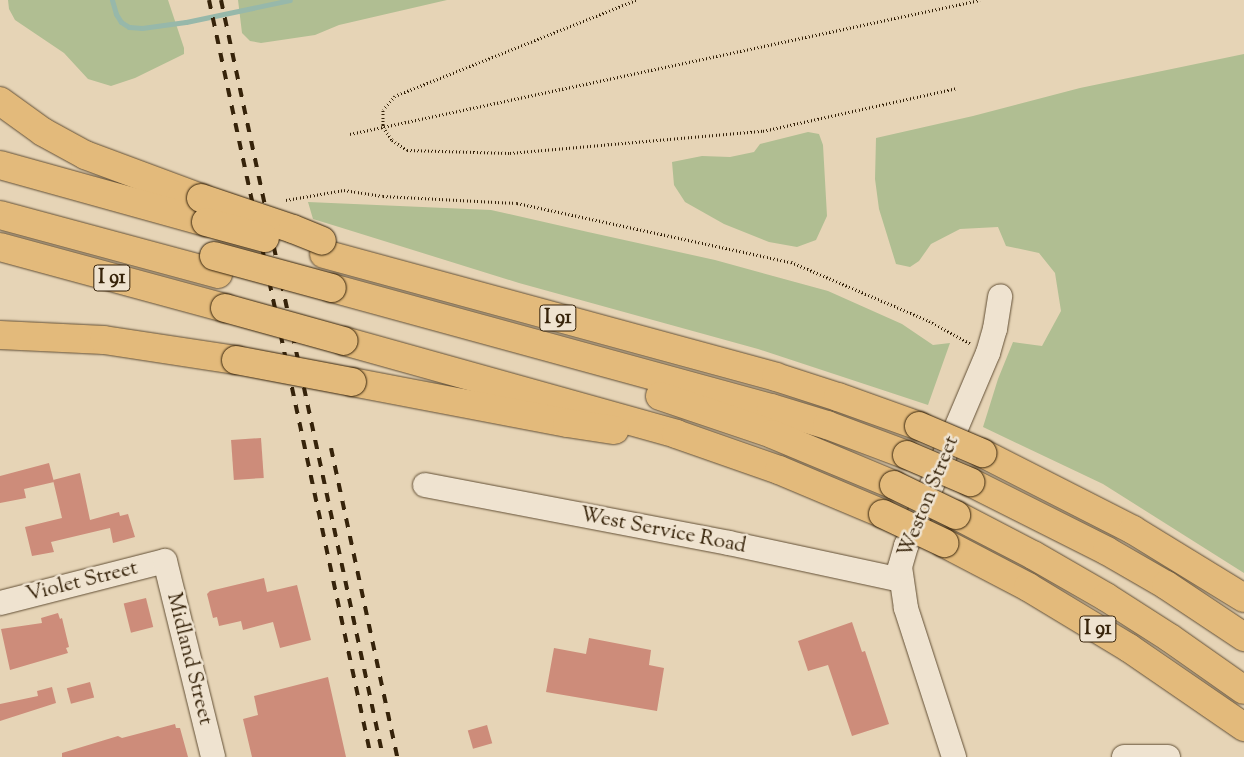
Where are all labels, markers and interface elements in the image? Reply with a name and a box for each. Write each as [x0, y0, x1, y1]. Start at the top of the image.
road number: I 91 [93, 260, 131, 296]
road number: I 91 [539, 300, 577, 336]
street label: Weston Street [893, 432, 965, 562]
street label: West Service Road [578, 503, 748, 559]
street label: Violet Street [24, 556, 140, 608]
street label: Midland Street [160, 590, 218, 728]
road number: I 91 [1079, 612, 1117, 646]

